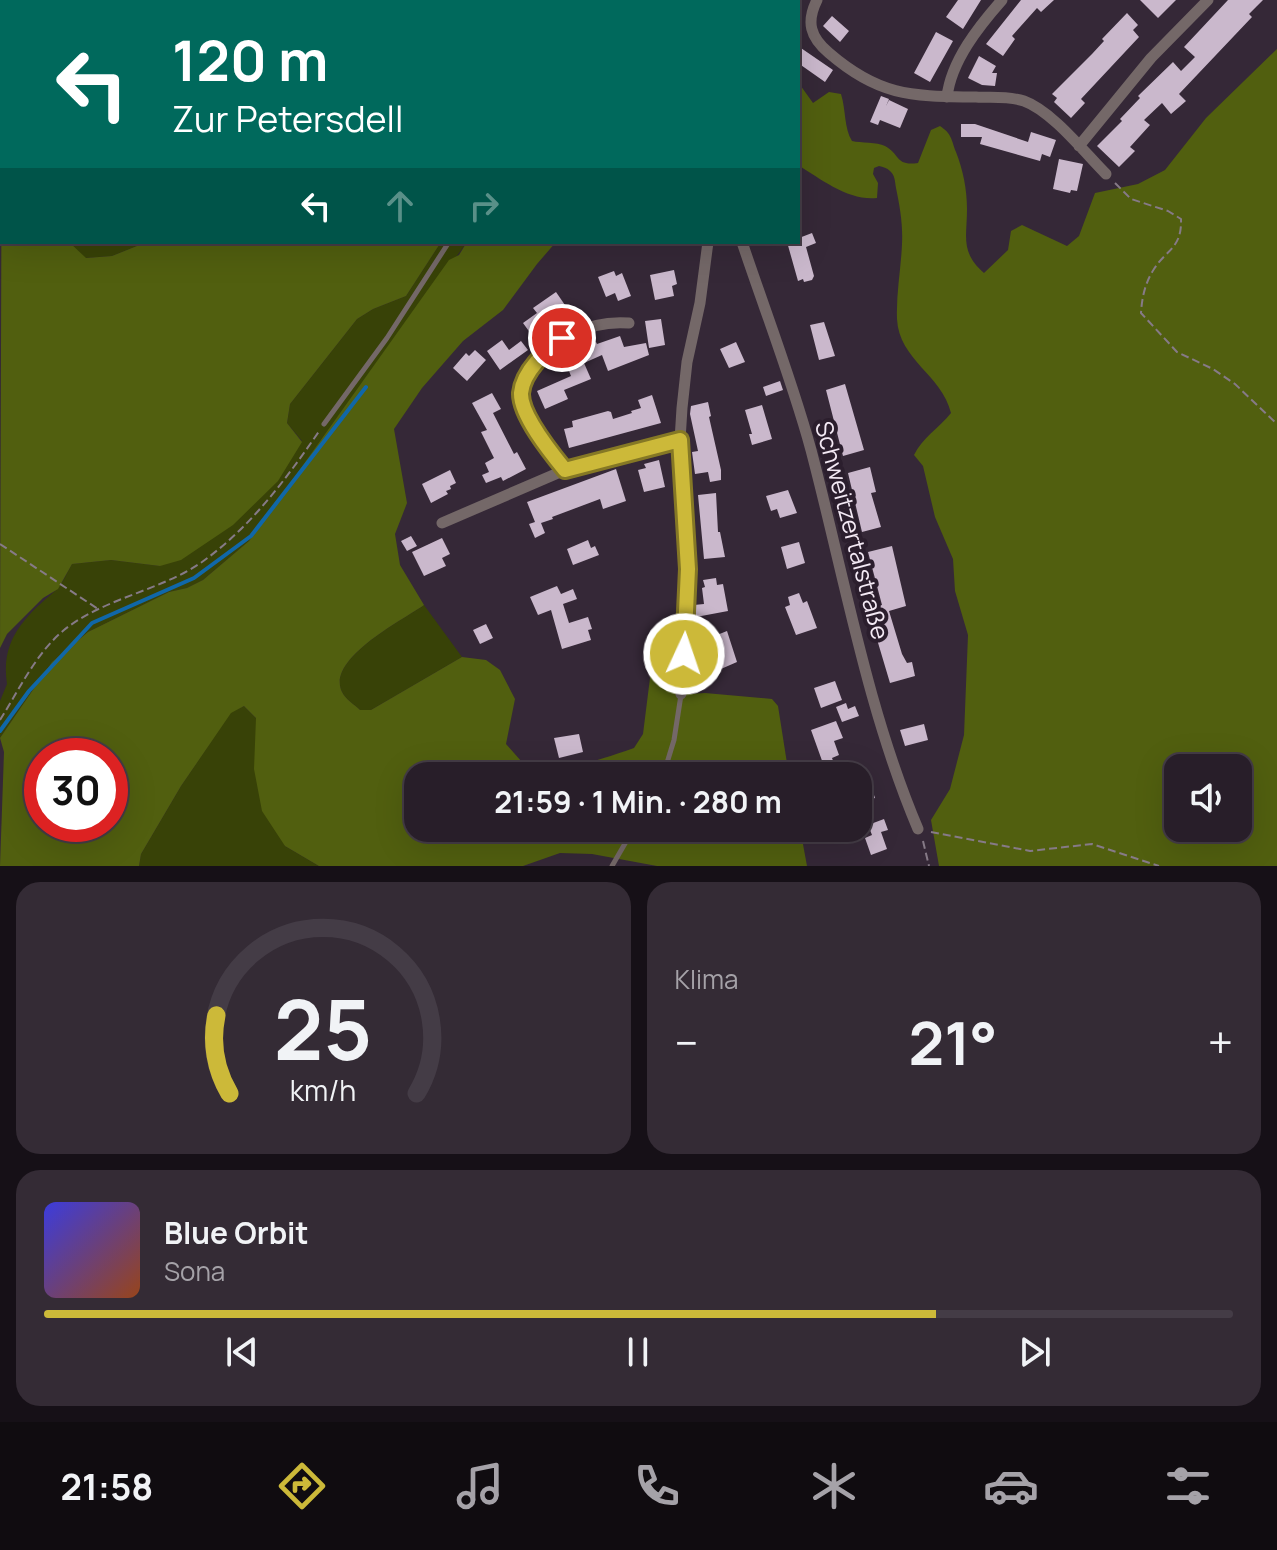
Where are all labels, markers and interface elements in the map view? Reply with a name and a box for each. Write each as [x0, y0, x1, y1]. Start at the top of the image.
text: 120 m [172, 21, 328, 98]
icon: left [40, 32, 144, 136]
text: Zur Petersdell [172, 94, 403, 143]
icon: left [294, 184, 338, 228]
icon: ahead [378, 184, 422, 228]
icon: right [462, 184, 506, 228]
pin [528, 304, 596, 372]
icon: arrive [540, 316, 584, 360]
street label: Schweitzertalstraße [808, 417, 898, 643]
position arrow [642, 612, 726, 696]
speed limit sign: 30 [24, 738, 128, 842]
map controls [1164, 754, 1252, 842]
button: sound [1164, 754, 1252, 842]
text: 21:59 · 1 Min. · 280 m [494, 781, 782, 822]
text: Klima [675, 961, 739, 997]
text: 25 [274, 971, 372, 1085]
text: 21° [908, 1001, 997, 1083]
text: − [675, 1012, 698, 1072]
text: + [1208, 1012, 1233, 1072]
text: km/h [290, 1071, 356, 1110]
text: Blue Orbit [164, 1212, 309, 1253]
text: Sona [164, 1253, 225, 1289]
icon: previous [220, 1330, 264, 1374]
icon: pause [616, 1330, 660, 1374]
icon: next [1013, 1330, 1057, 1374]
icon: directions [274, 1458, 330, 1514]
icon: music [452, 1458, 508, 1514]
icon: phone [629, 1458, 685, 1514]
icon: climate [806, 1458, 862, 1514]
icon: car [983, 1458, 1039, 1514]
icon: filters [1160, 1458, 1216, 1514]
text: 21:58 [61, 1462, 153, 1511]

